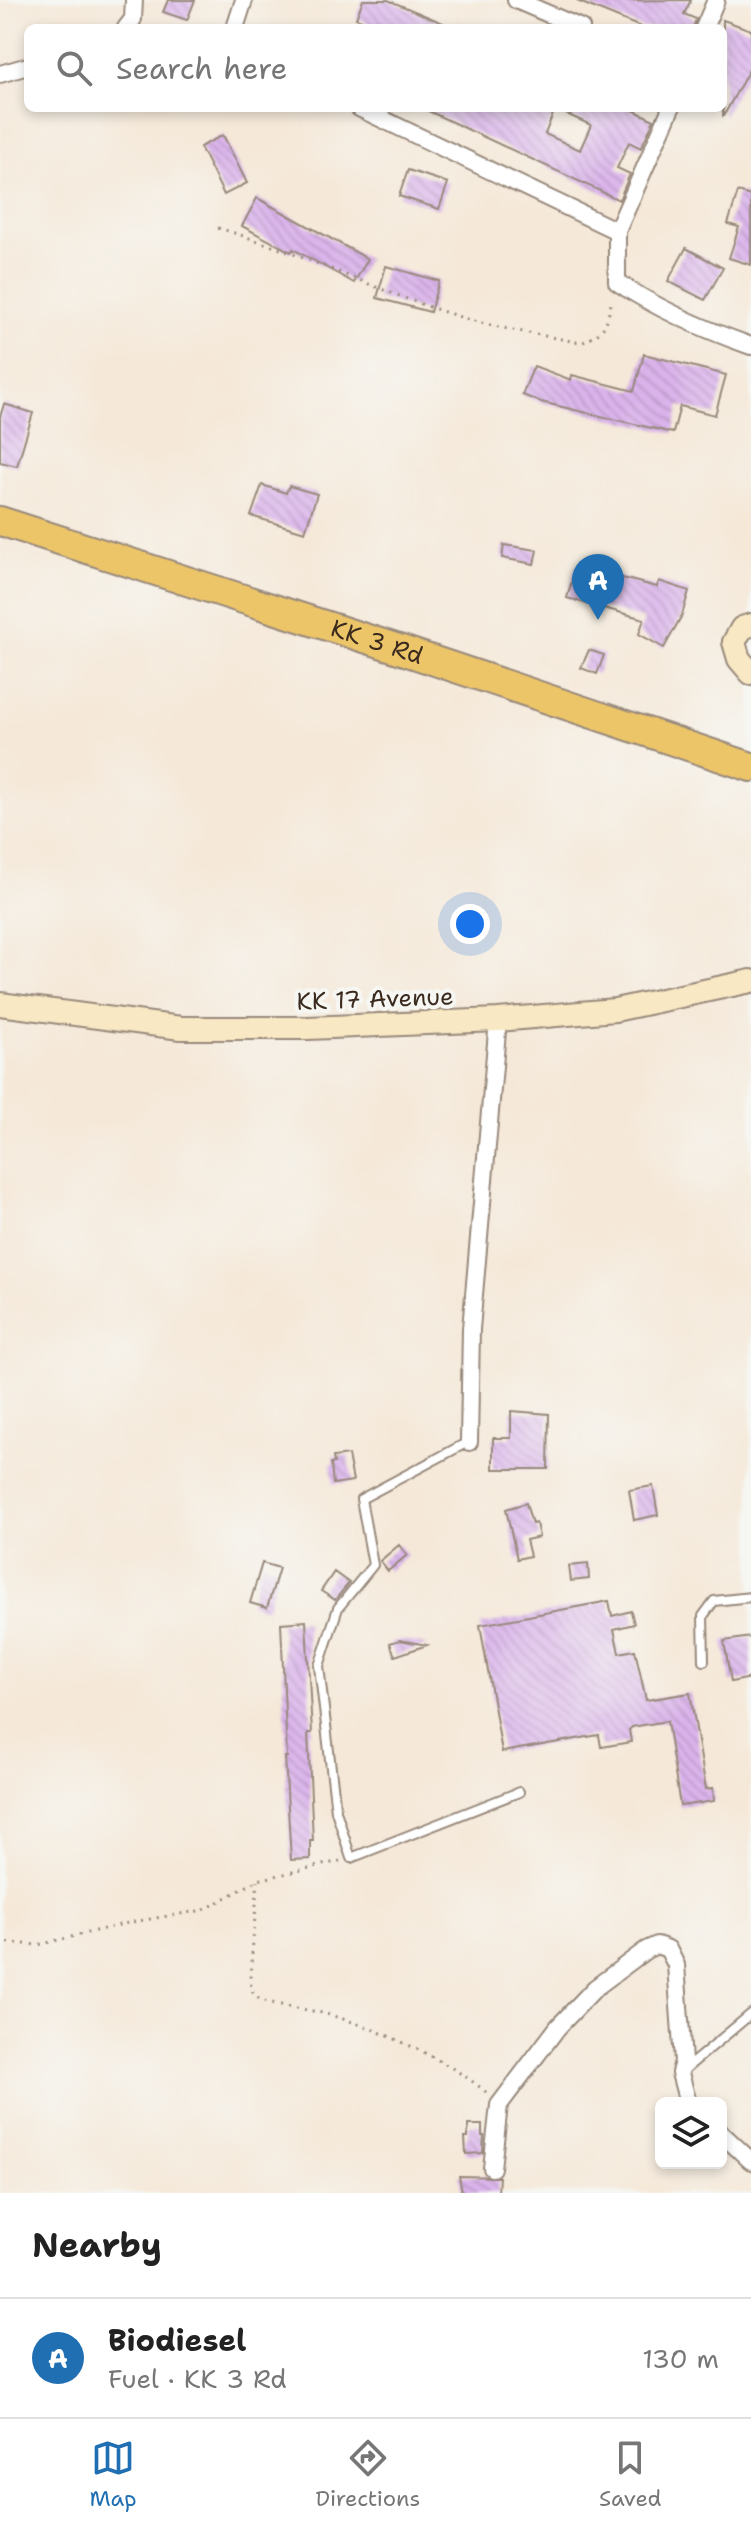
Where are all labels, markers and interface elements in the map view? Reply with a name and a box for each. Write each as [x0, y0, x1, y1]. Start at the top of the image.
search box [24, 24, 727, 112]
icon: search [52, 46, 96, 90]
text: Search here [116, 48, 287, 89]
pin: A [572, 554, 624, 620]
street label: KK 3 Rd [327, 612, 427, 672]
your location [450, 904, 490, 944]
street label: KK 17 Avenue [296, 980, 454, 1018]
map controls [655, 2097, 727, 2169]
button: layers [655, 2097, 727, 2169]
text: Nearby [32, 2222, 162, 2268]
text: Biodiesel [108, 2320, 247, 2361]
text: A [48, 2341, 68, 2376]
text: 130 m [642, 2341, 719, 2376]
text: Fuel · KK 3 Rd [108, 2361, 287, 2396]
tab: Map [89, 2436, 137, 2513]
tab: Directions [315, 2436, 420, 2513]
tab: Saved [599, 2436, 662, 2513]

